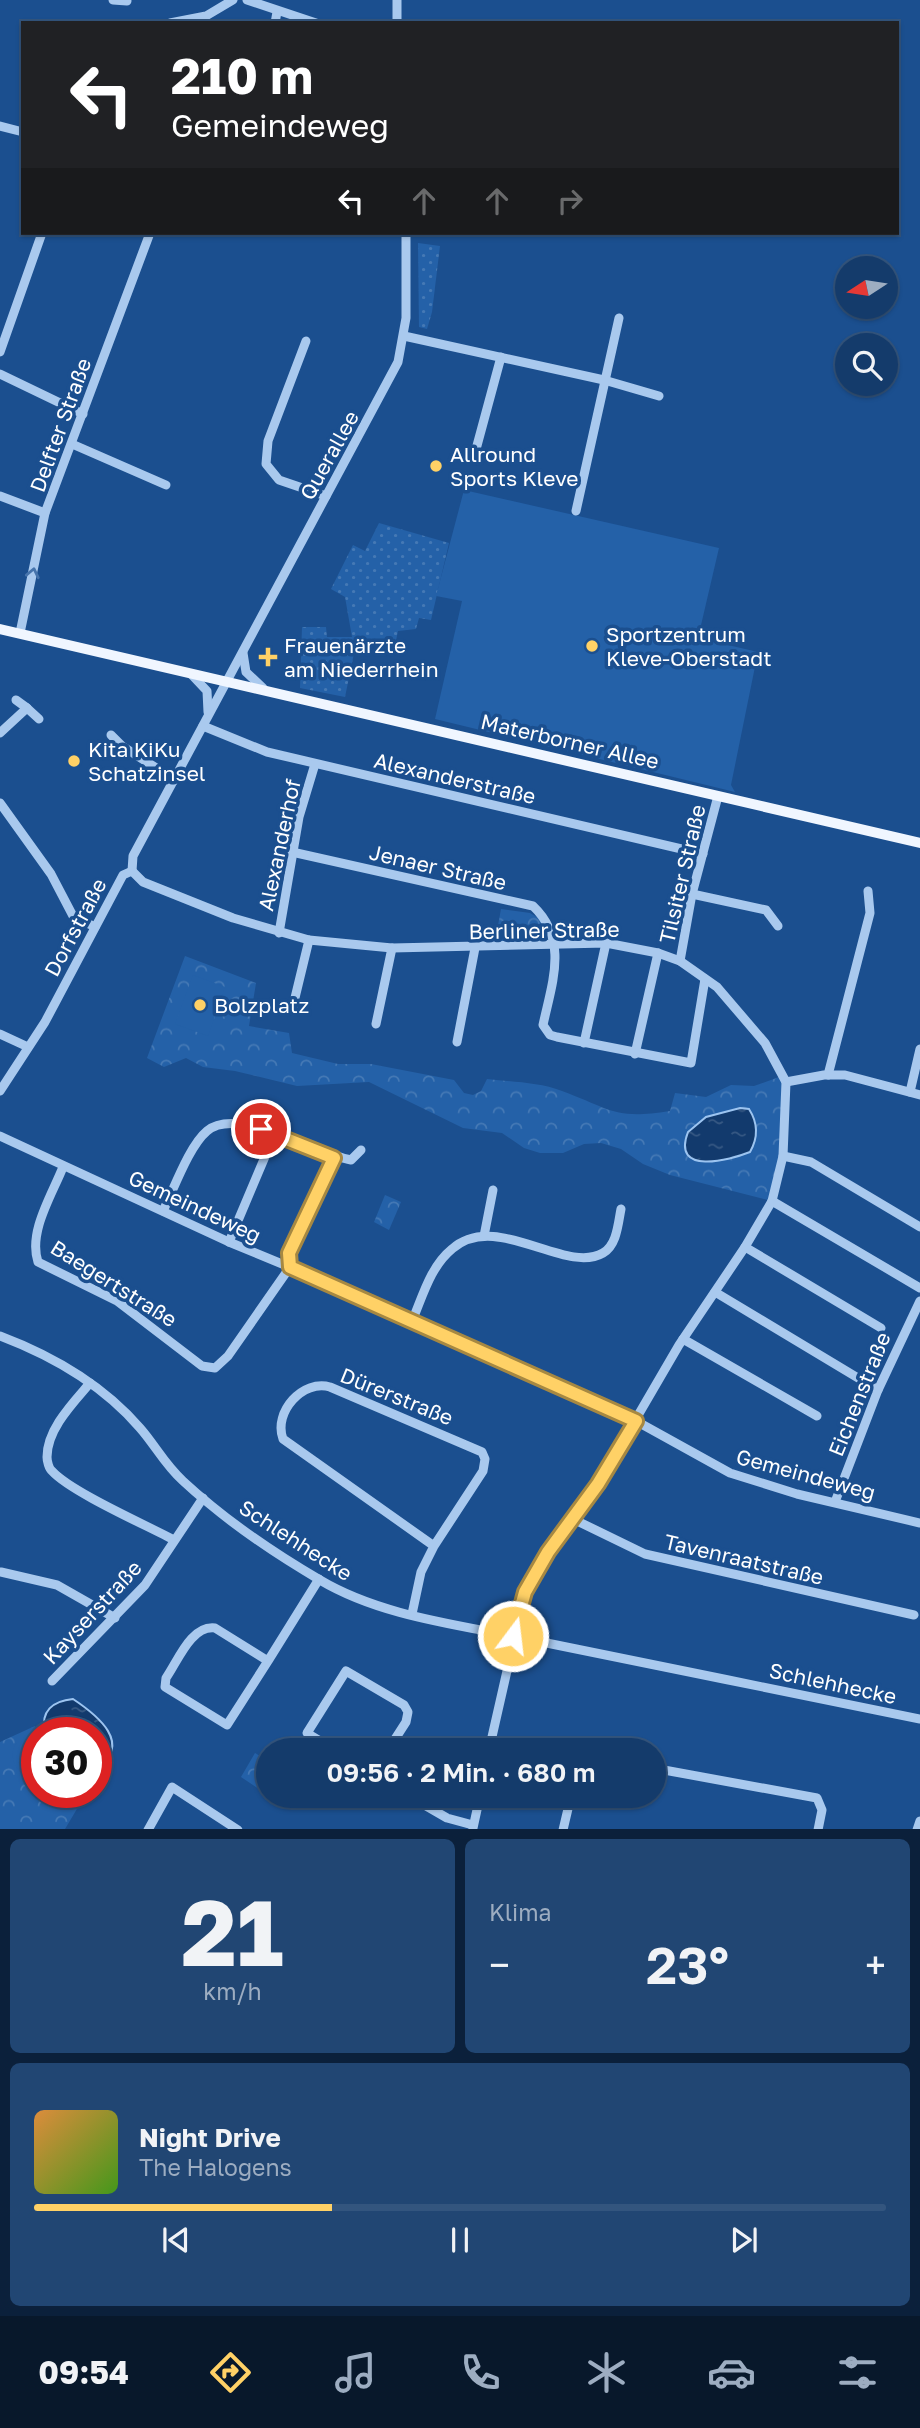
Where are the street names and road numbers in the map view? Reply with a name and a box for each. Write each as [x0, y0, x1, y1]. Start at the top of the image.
street label: Delfter Straße [24, 354, 96, 496]
street label: Querallee [294, 406, 364, 504]
street label: Materborner Allee [478, 708, 662, 774]
street label: Alexanderstraße [372, 747, 538, 809]
street label: Alexanderhof [252, 776, 306, 913]
street label: Tilsiter Straße [653, 802, 711, 946]
street label: Jenaer Straße [367, 839, 509, 895]
street label: Dorfstraße [38, 874, 112, 980]
street label: Berliner Straße [468, 916, 620, 944]
street label: Gemeindeweg [125, 1164, 265, 1248]
street label: Baegertstraße [46, 1234, 182, 1332]
street label: Eichenstraße [822, 1328, 896, 1460]
street label: Dürerstraße [337, 1362, 457, 1430]
street label: Gemeindeweg [734, 1443, 878, 1505]
street label: Schlehhecke [235, 1494, 357, 1586]
street label: Tavenraatstraße [662, 1528, 826, 1590]
street label: Kayserstraße [37, 1555, 147, 1669]
street label: Schlehhecke [767, 1657, 899, 1709]

